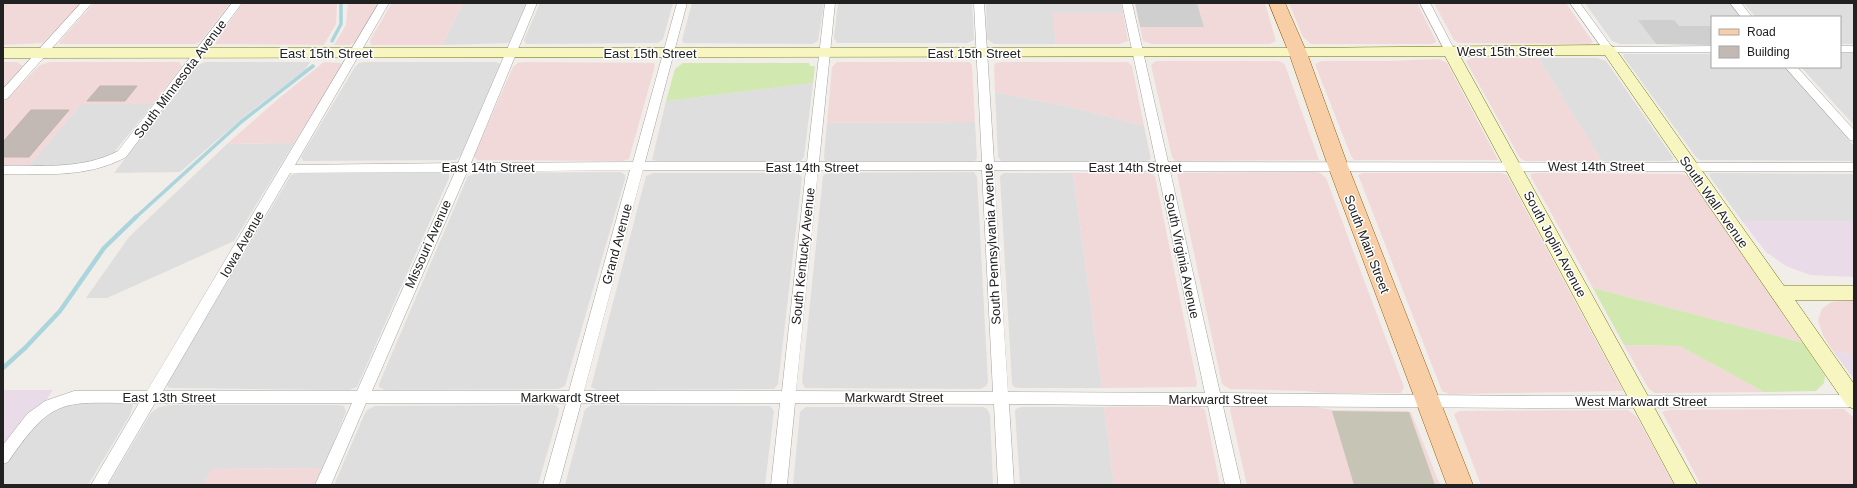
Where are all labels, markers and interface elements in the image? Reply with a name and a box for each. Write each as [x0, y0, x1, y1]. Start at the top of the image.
legend [1711, 16, 1841, 68]
street label: South Minnesota Avenue [131, 17, 229, 141]
text: Road [1747, 25, 1776, 39]
street label: West 15th Street [1457, 44, 1554, 59]
text: Building [1747, 45, 1790, 59]
street label: East 15th Street [279, 46, 373, 61]
street label: East 15th Street [603, 46, 697, 61]
street label: East 15th Street [927, 46, 1021, 61]
street label: South Wall Avenue [1677, 153, 1751, 251]
street label: West 14th Street [1548, 159, 1645, 174]
street label: East 14th Street [441, 160, 535, 175]
street label: East 14th Street [765, 160, 859, 175]
street label: East 14th Street [1088, 160, 1182, 175]
street label: South Pennsylvania Avenue [980, 163, 1004, 325]
street label: South Kentucky Avenue [788, 187, 818, 325]
street label: South Joplin Avenue [1521, 188, 1589, 300]
street label: South Virginia Avenue [1161, 192, 1203, 320]
street label: South Main Street [1341, 193, 1393, 296]
street label: Missouri Avenue [402, 197, 454, 291]
street label: Grand Avenue [599, 202, 635, 286]
street label: Iowa Avenue [217, 208, 267, 280]
street label: East 13th Street [122, 390, 216, 405]
street label: Markwardt Street [521, 390, 620, 405]
street label: Markwardt Street [845, 390, 944, 405]
street label: Markwardt Street [1169, 392, 1268, 407]
street label: West Markwardt Street [1575, 394, 1707, 409]

